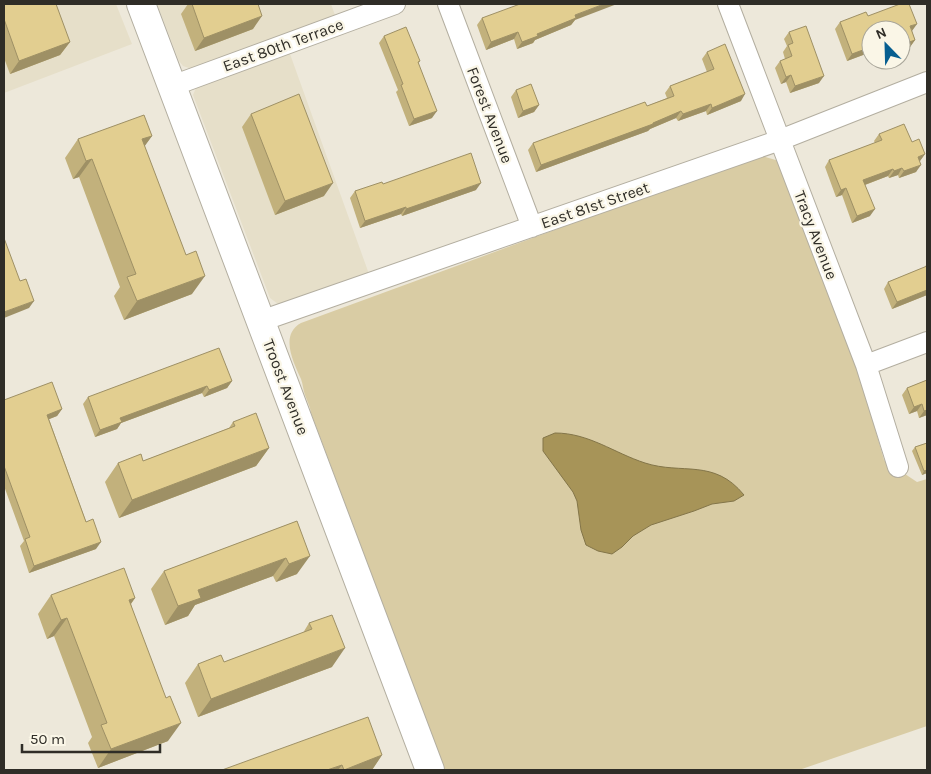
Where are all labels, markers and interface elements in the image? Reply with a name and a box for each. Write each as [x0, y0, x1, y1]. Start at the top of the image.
street label: East 80th Terrace [220, 14, 346, 76]
north arrow [861, 20, 911, 70]
text: N [873, 24, 889, 43]
street label: Forest Avenue [463, 64, 517, 166]
street label: East 81st Street [538, 178, 652, 232]
street label: Tracy Avenue [790, 188, 842, 282]
street label: Troost Avenue [259, 336, 313, 438]
scale bar [22, 722, 160, 754]
text: 50 m [30, 730, 65, 748]

